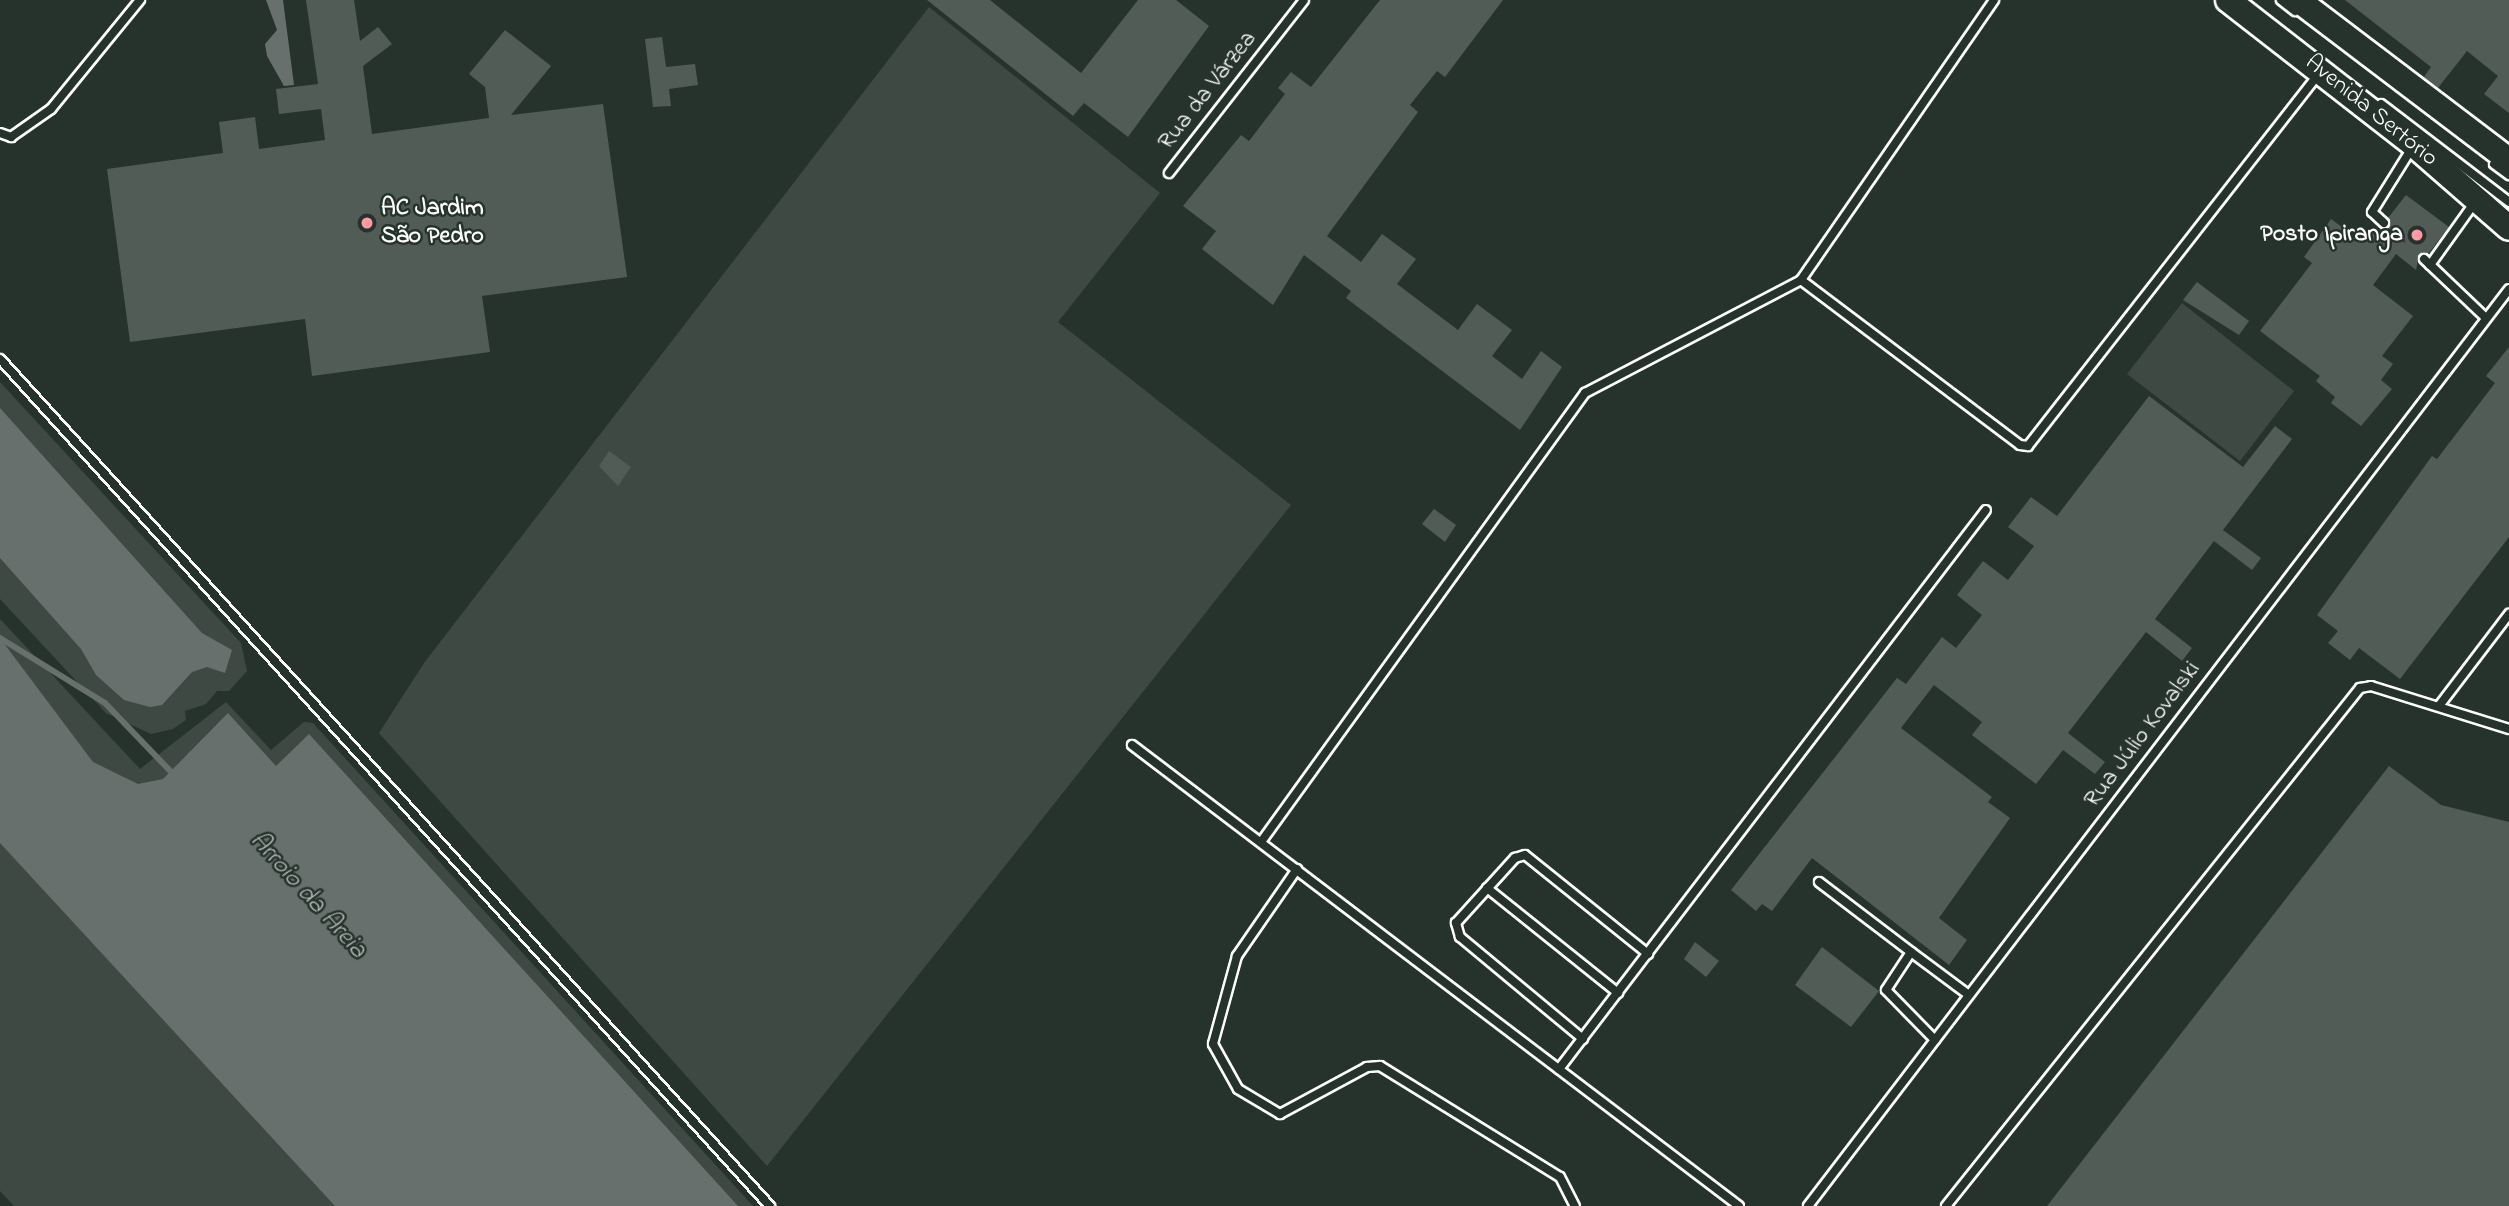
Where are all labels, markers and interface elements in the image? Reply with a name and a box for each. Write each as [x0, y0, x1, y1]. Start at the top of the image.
street label: Rua da Várzea [1153, 26, 1263, 156]
street label: Avenida Sertório [2299, 49, 2443, 173]
place label: AC Jardim São Pedro [381, 195, 484, 251]
marker: AC Jardim São Pedro [359, 215, 375, 231]
place label: Posto Ipiranga [2260, 221, 2403, 249]
marker: Posto Ipiranga [2409, 227, 2425, 243]
street label: Rua Júlio Kovalski [2079, 656, 2207, 814]
water label: Arroio da Areia [242, 826, 372, 966]

